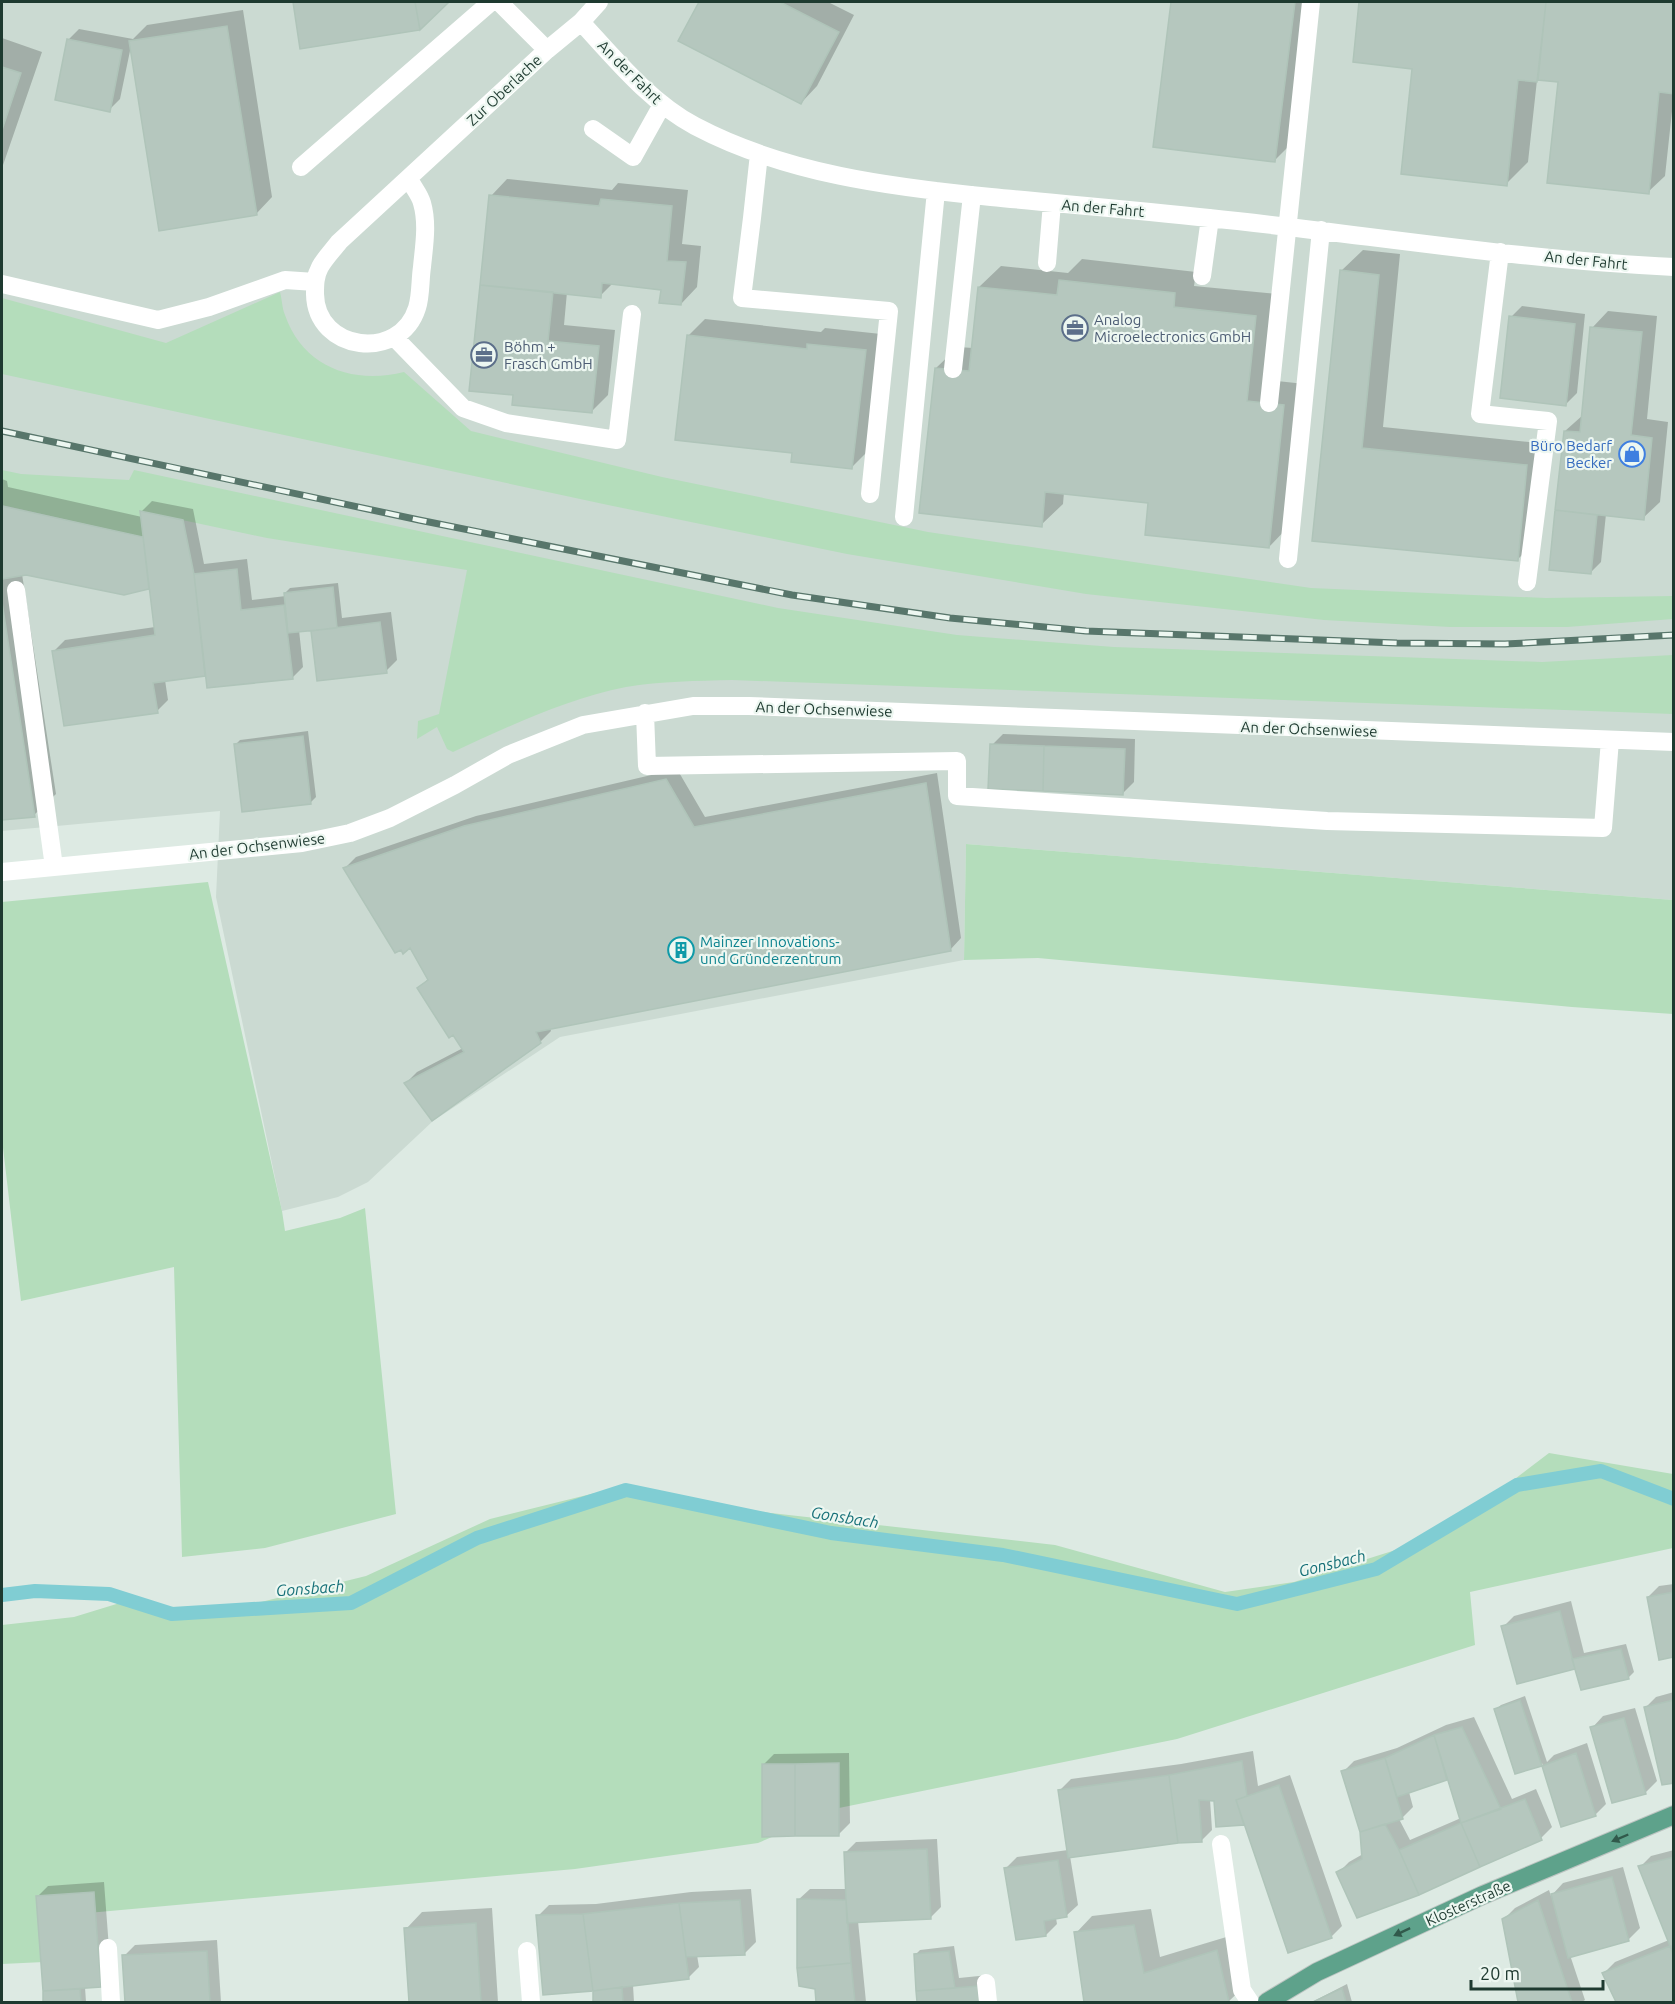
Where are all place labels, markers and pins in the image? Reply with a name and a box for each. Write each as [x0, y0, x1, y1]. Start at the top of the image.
place label: Analog Microelectronics GmbH [1094, 311, 1251, 345]
office icon: Analog Microelectronics GmbH [1060, 313, 1090, 343]
place label: Böhm + Frasch GmbH [504, 338, 593, 372]
office icon: Böhm + Frasch GmbH [469, 340, 499, 370]
place label: Büro Bedarf Becker [1530, 437, 1612, 471]
shop icon: Büro Bedarf Becker [1617, 439, 1647, 469]
place label: Mainzer Innovations- und Gründerzentrum [700, 933, 842, 967]
building icon: Mainzer Innovations- und Gründerzentrum [666, 935, 696, 965]

